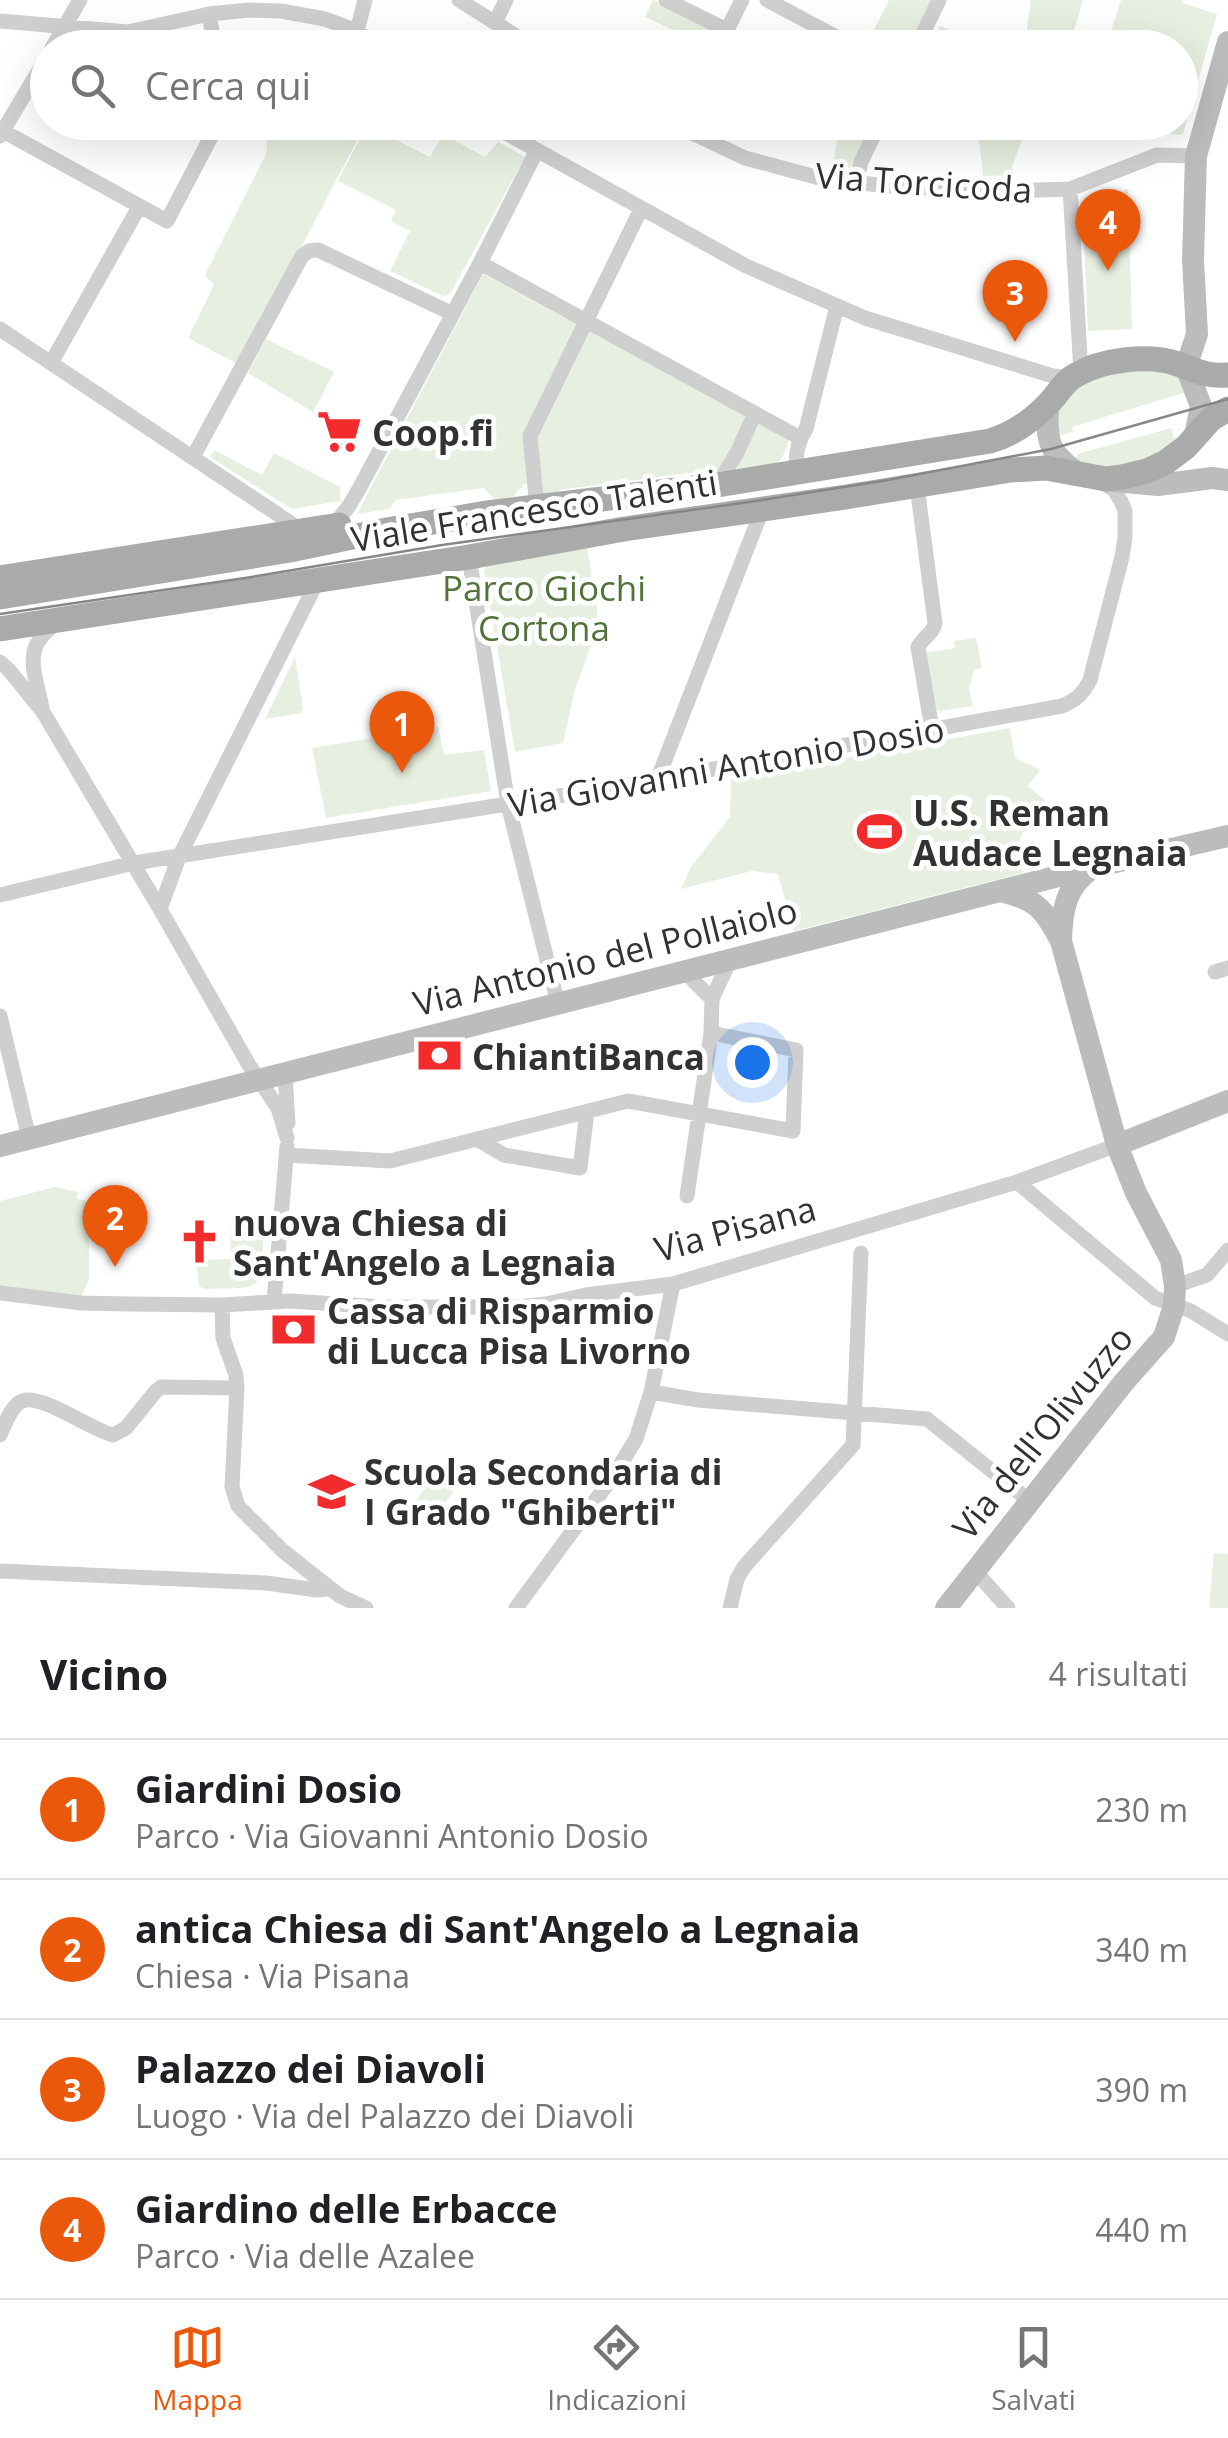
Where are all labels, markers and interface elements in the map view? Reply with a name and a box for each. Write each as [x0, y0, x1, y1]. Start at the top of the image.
search box [30, 30, 1198, 140]
icon: search [65, 58, 120, 113]
text: Cerca qui [145, 59, 311, 111]
street label: Via Torcicoda [814, 151, 1034, 213]
pin: 4 [1076, 188, 1140, 271]
pin: 3 [982, 260, 1048, 342]
supermarket icon: Coop.fi [315, 408, 363, 456]
place label: Coop.fi [372, 409, 494, 456]
street label: Viale Francesco Talenti [348, 458, 720, 562]
park label: Parco Giochi Cortona [442, 564, 646, 651]
pin: 1 [370, 690, 434, 773]
street label: Via Giovanni Antonio Dosio [504, 704, 948, 828]
place label: U.S. Reman Audace Legnaia [913, 789, 1187, 876]
sports icon: U.S. Reman Audace Legnaia [856, 808, 904, 856]
street label: Via Antonio del Pollaiolo [408, 886, 802, 1026]
bank icon: ChiantiBanca [415, 1032, 463, 1080]
place label: ChiantiBanca [472, 1033, 705, 1080]
your location [727, 1037, 778, 1088]
pin: 2 [82, 1184, 148, 1267]
street label: Via Pisana [649, 1184, 821, 1272]
place label: nuova Chiesa di Sant'Angelo a Legnaia [233, 1199, 616, 1286]
church icon: nuova Chiesa di Sant'Angelo a Legnaia [176, 1218, 224, 1266]
place label: Cassa di Risparmio di Lucca Pisa Livorno [327, 1287, 691, 1374]
bank icon: Cassa di Risparmio di Lucca Pisa Livorno [270, 1306, 318, 1354]
street label: Via dell'Olivuzzo [941, 1315, 1143, 1549]
place label: Scuola Secondaria di I Grado "Ghiberti" [364, 1448, 722, 1535]
school or university icon: Scuola Secondaria di I Grado "Ghiberti" [307, 1467, 355, 1515]
text: Vicino [40, 1645, 168, 1702]
text: 4 risultati [1049, 1652, 1188, 1695]
text: Giardini Dosio [135, 1762, 402, 1814]
text: 1 [63, 1788, 82, 1831]
text: 230 m [1095, 1788, 1188, 1831]
text: Parco · Via Giovanni Antonio Dosio [135, 1814, 649, 1857]
text: antica Chiesa di Sant'Angelo a Legnaia [135, 1902, 860, 1954]
text: 2 [63, 1928, 82, 1971]
text: 340 m [1095, 1928, 1188, 1971]
text: Chiesa · Via Pisana [135, 1954, 410, 1997]
text: Palazzo dei Diavoli [135, 2042, 486, 2094]
text: 3 [63, 2068, 82, 2111]
text: 390 m [1095, 2068, 1188, 2111]
text: Luogo · Via del Palazzo dei Diavoli [135, 2094, 634, 2137]
text: Giardino delle Erbacce [135, 2182, 557, 2234]
text: 4 [63, 2208, 82, 2251]
text: 440 m [1095, 2208, 1188, 2251]
text: Parco · Via delle Azalee [135, 2234, 475, 2277]
tab: Mappa [152, 2320, 243, 2418]
tab: Indicazioni [547, 2320, 687, 2418]
tab: Salvati [991, 2320, 1076, 2418]

